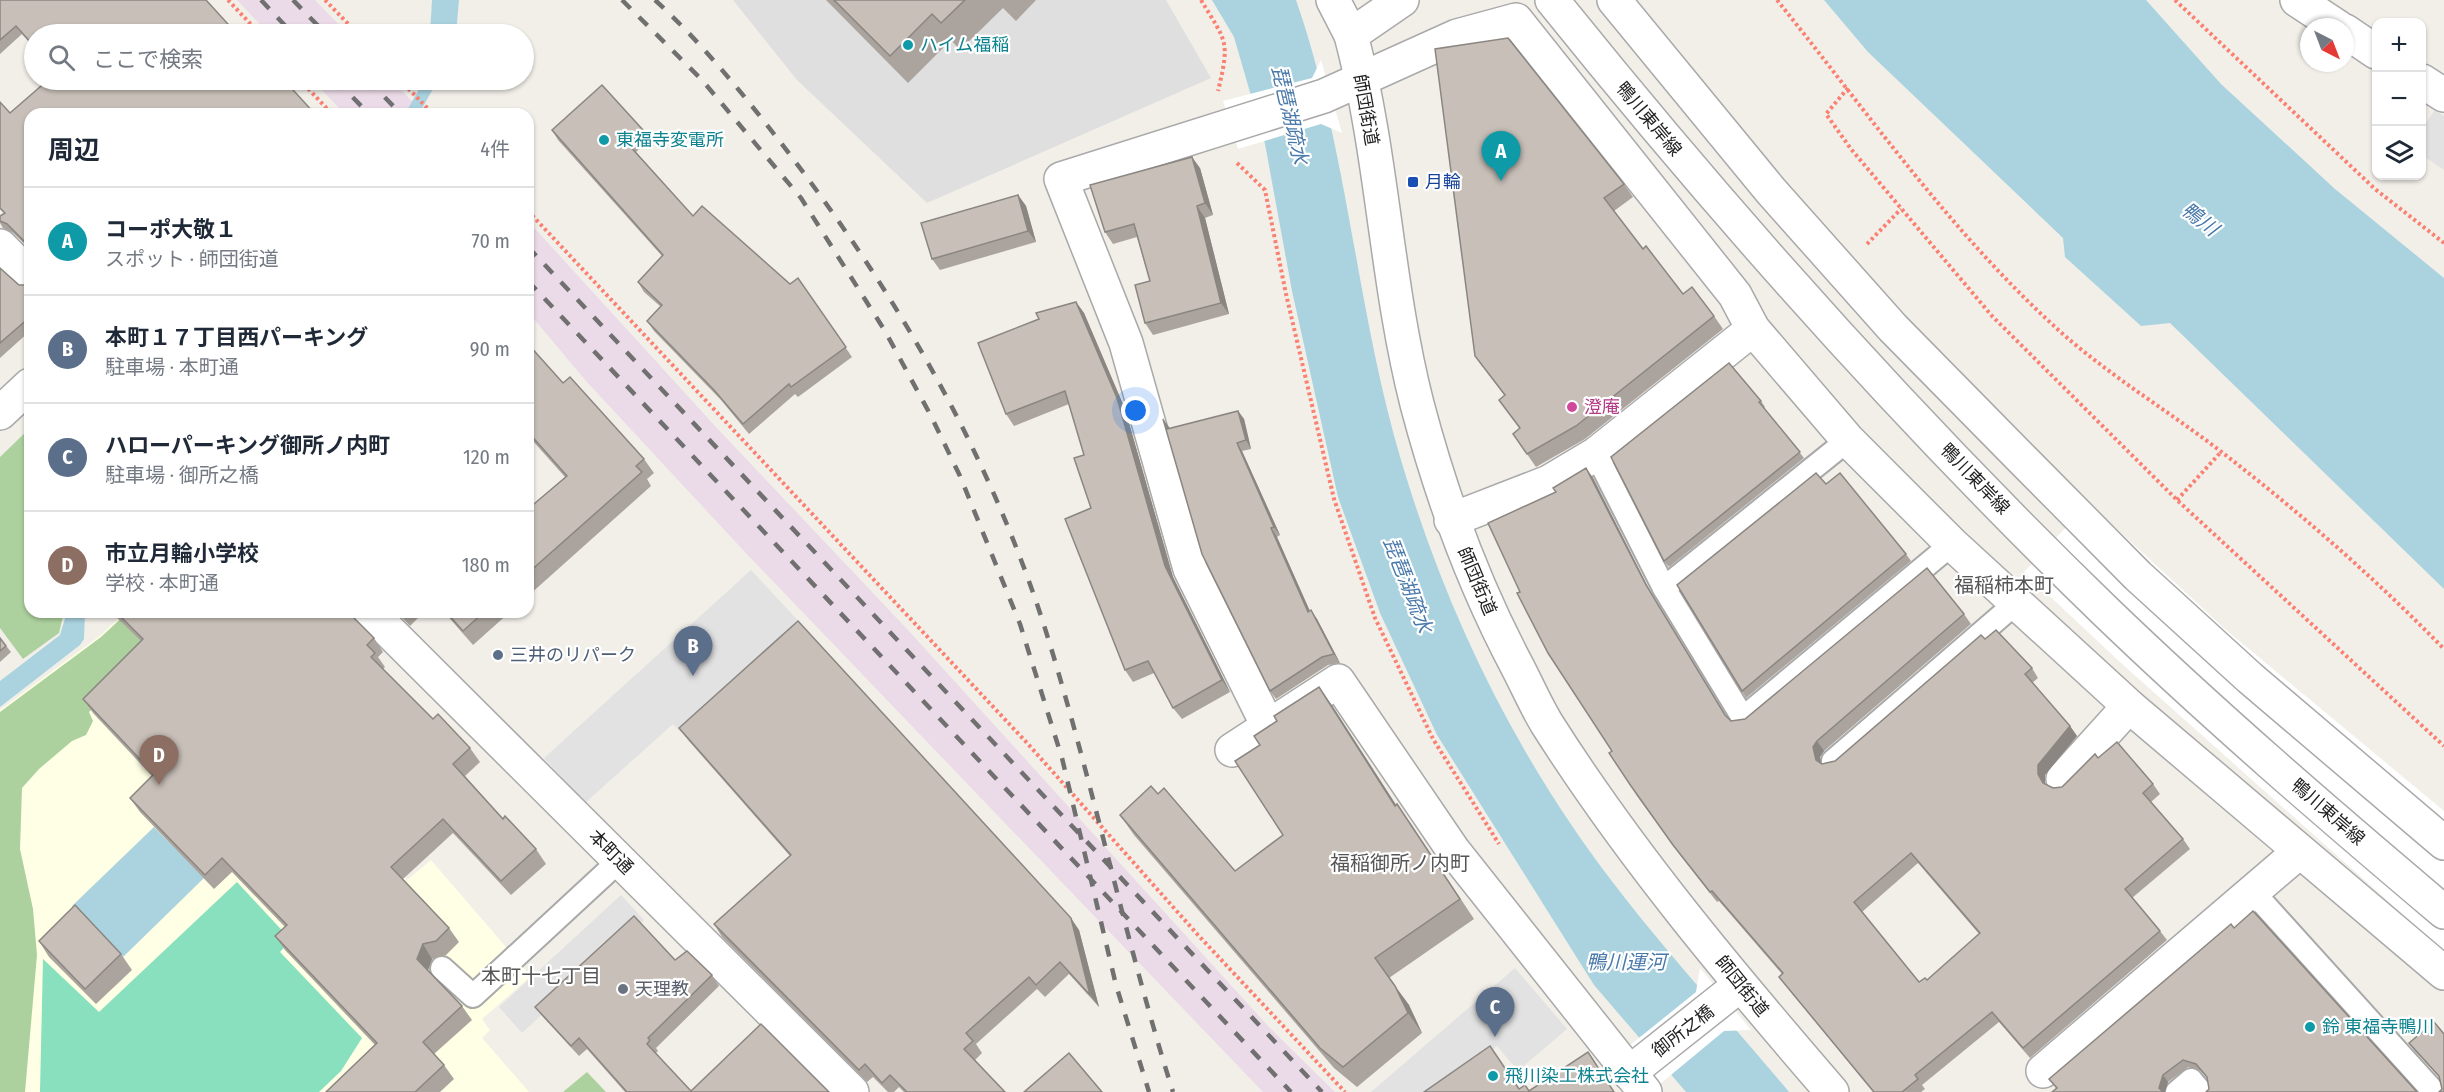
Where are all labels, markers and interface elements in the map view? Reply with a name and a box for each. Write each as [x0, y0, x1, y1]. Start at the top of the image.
north arrow [2300, 18, 2354, 72]
map controls [2372, 18, 2426, 180]
button: + [2372, 18, 2426, 72]
search box [24, 24, 534, 90]
place label: ハイム福稲 [920, 34, 1009, 56]
marker: ハイム福稲 [901, 38, 915, 52]
icon: search [45, 41, 78, 74]
text: ここで検索 [93, 46, 203, 73]
water label: 琵琶湖疏水 [1267, 64, 1313, 168]
button: − [2372, 72, 2426, 126]
street label: 師団街道 [1349, 73, 1383, 147]
street label: 鴨川東岸線 [1612, 77, 1686, 161]
button: layers [2372, 126, 2426, 180]
place label: 東福寺変電所 [616, 129, 724, 151]
pin: A [1482, 132, 1520, 181]
marker: 東福寺変電所 [597, 133, 611, 147]
text: 周辺 [48, 135, 100, 166]
text: 4件 [480, 137, 510, 161]
place label: 月輪 [1425, 171, 1461, 193]
marker: 月輪 [1406, 175, 1420, 189]
water label: 鴨川 [2177, 197, 2225, 242]
text: コーポ大敬１ [105, 216, 237, 243]
text: A [62, 229, 73, 253]
text: 70 m [472, 229, 510, 253]
text: スポット · 師団街道 [105, 247, 279, 271]
text: 本町１７丁目西パーキング [105, 324, 368, 351]
text: B [62, 337, 73, 361]
text: 90 m [470, 337, 510, 361]
text: 駐車場 · 本町通 [105, 355, 239, 379]
your location [1121, 396, 1150, 425]
place label: 澄庵 [1584, 396, 1620, 418]
marker: 澄庵 [1565, 400, 1579, 414]
text: ハローパーキング御所ノ内町 [105, 432, 390, 459]
street label: 鴨川東岸線 [1936, 439, 2014, 519]
text: C [62, 445, 73, 469]
text: 120 m [463, 445, 510, 469]
text: 駐車場 · 御所之橋 [105, 463, 259, 487]
water label: 琵琶湖疏水 [1379, 534, 1438, 638]
text: 市立月輪小学校 [105, 540, 259, 567]
street label: 師団街道 [1453, 544, 1501, 618]
text: D [62, 553, 73, 577]
text: 180 m [462, 553, 510, 577]
text: 学校 · 本町通 [105, 571, 219, 595]
district label: 福稲柿本町 [1954, 573, 2054, 597]
pin: B [674, 626, 712, 676]
place label: 三井のリパーク [510, 644, 636, 666]
marker: 三井のリパーク [491, 648, 505, 662]
pin: D [140, 736, 178, 785]
street label: 鴨川東岸線 [2287, 774, 2369, 850]
street label: 本町通 [584, 825, 638, 879]
district label: 福稲御所ノ内町 [1330, 851, 1470, 875]
water label: 鴨川運河 [1586, 950, 1670, 974]
street label: 師団街道 [1711, 951, 1773, 1021]
district label: 本町十七丁目 [481, 964, 601, 988]
place label: 天理教 [635, 978, 689, 1000]
marker: 天理教 [616, 982, 630, 996]
pin: C [1476, 988, 1514, 1037]
street label: 御所之橋 [1648, 1000, 1718, 1062]
place label: 鈴 東福寺鴨川 [2322, 1016, 2434, 1038]
marker: 鈴 東福寺鴨川 [2303, 1020, 2317, 1034]
place label: 飛川染工株式会社 [1505, 1065, 1649, 1087]
marker: 飛川染工株式会社 [1486, 1069, 1500, 1083]

